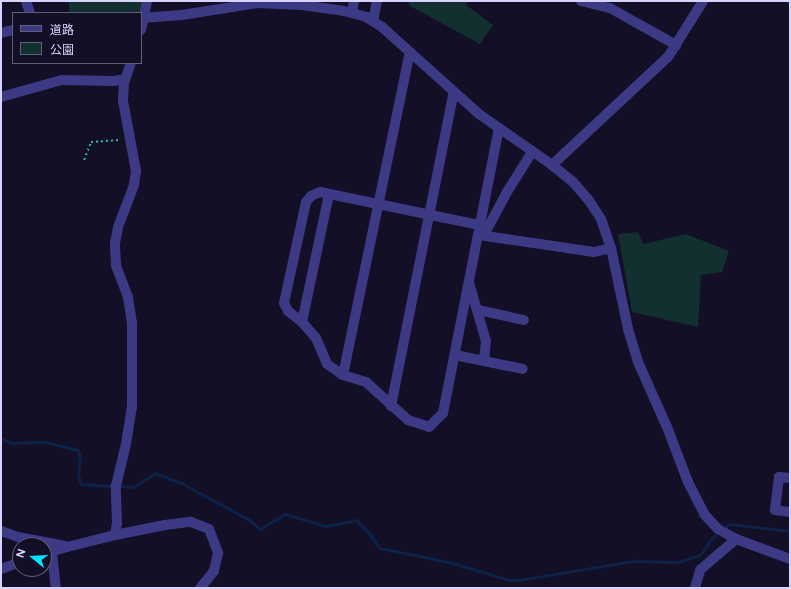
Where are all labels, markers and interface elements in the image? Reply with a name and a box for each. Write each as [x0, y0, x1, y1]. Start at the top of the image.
legend [12, 12, 142, 64]
text: 道路 [50, 23, 74, 37]
text: 公園 [50, 43, 74, 57]
north arrow [12, 537, 52, 577]
text: N [14, 547, 29, 560]

